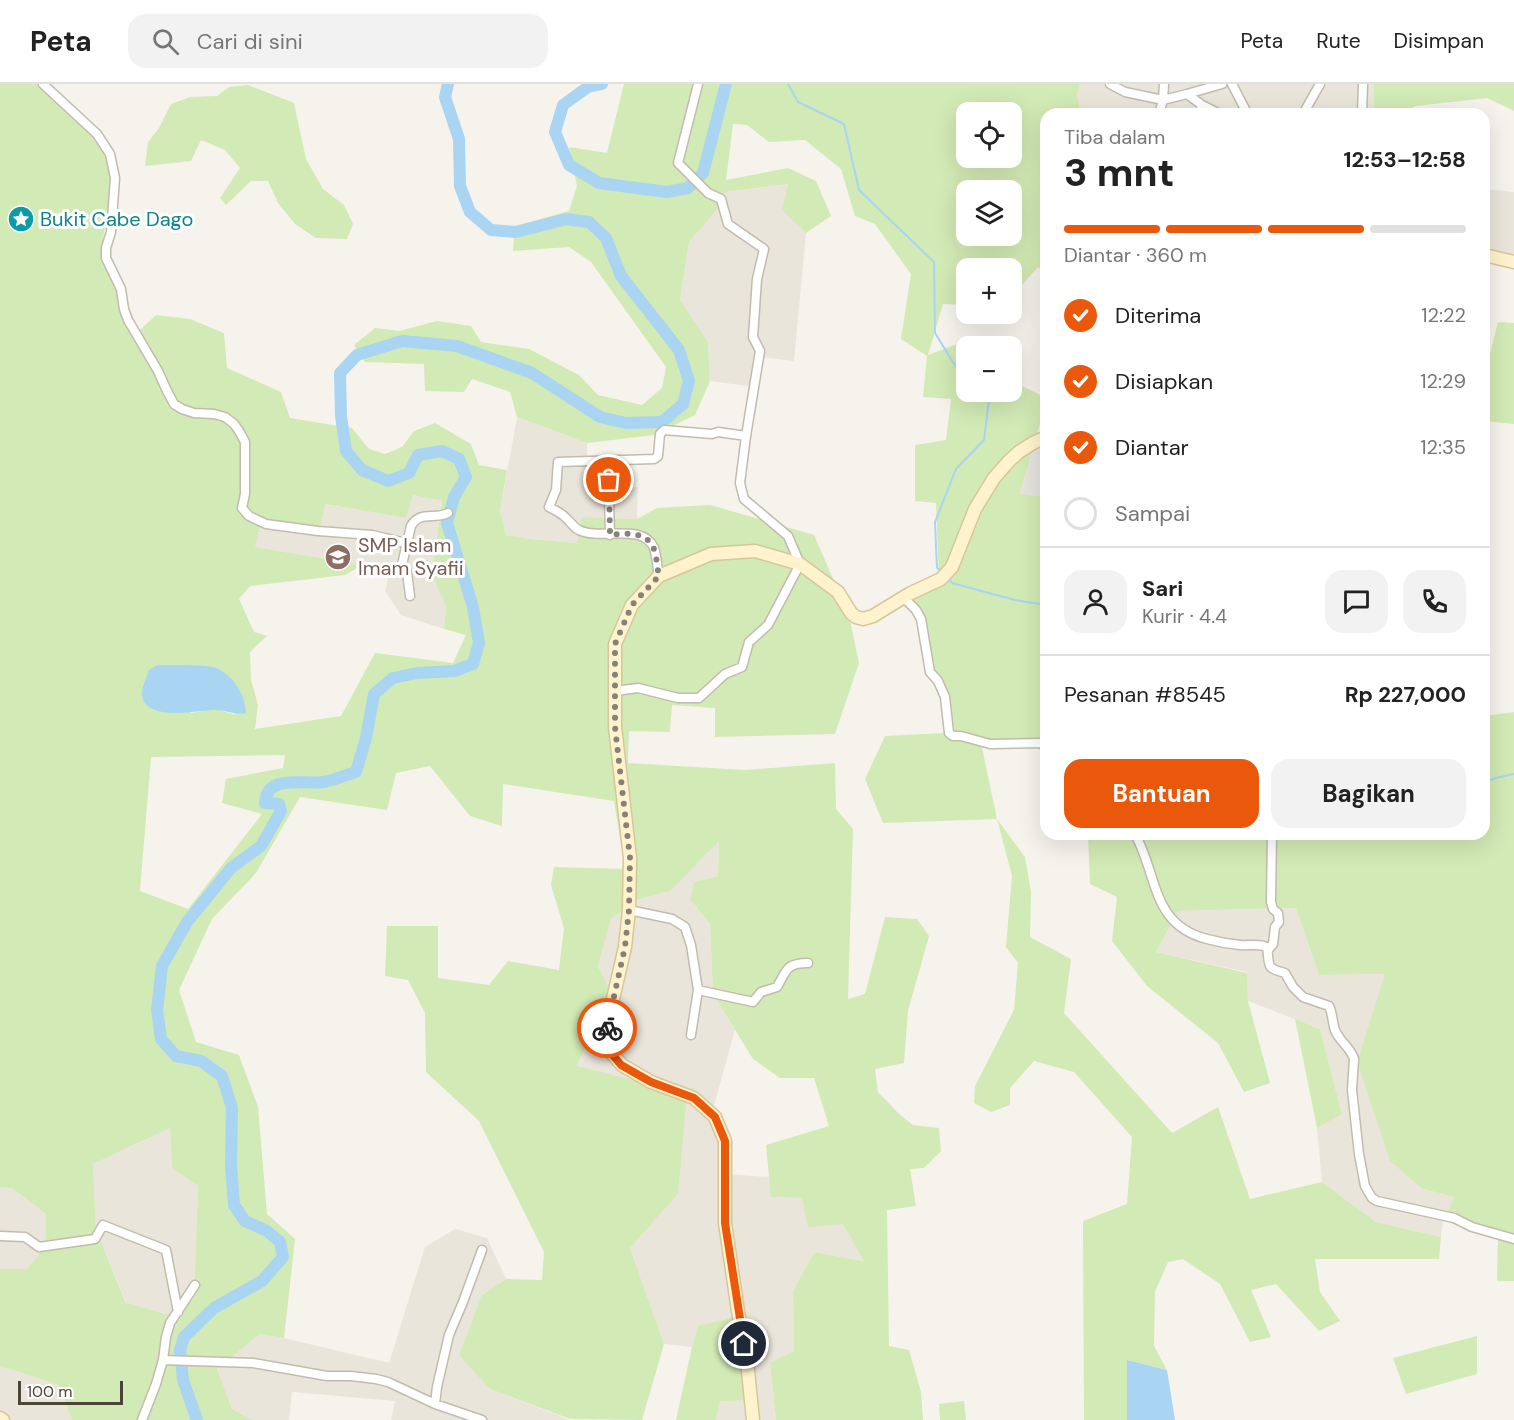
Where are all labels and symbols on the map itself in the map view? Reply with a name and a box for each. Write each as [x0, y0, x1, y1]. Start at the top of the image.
place icon: Bukit Cabe Dago [6, 204, 36, 234]
place label: Bukit Cabe Dago [40, 206, 193, 232]
pin [583, 454, 634, 505]
place label: SMP Islam Imam Syafii [358, 532, 464, 581]
school or university icon: SMP Islam Imam Syafii [323, 542, 353, 572]
courier [577, 998, 637, 1058]
pin [718, 1318, 769, 1369]
scale bar [18, 1378, 123, 1406]

